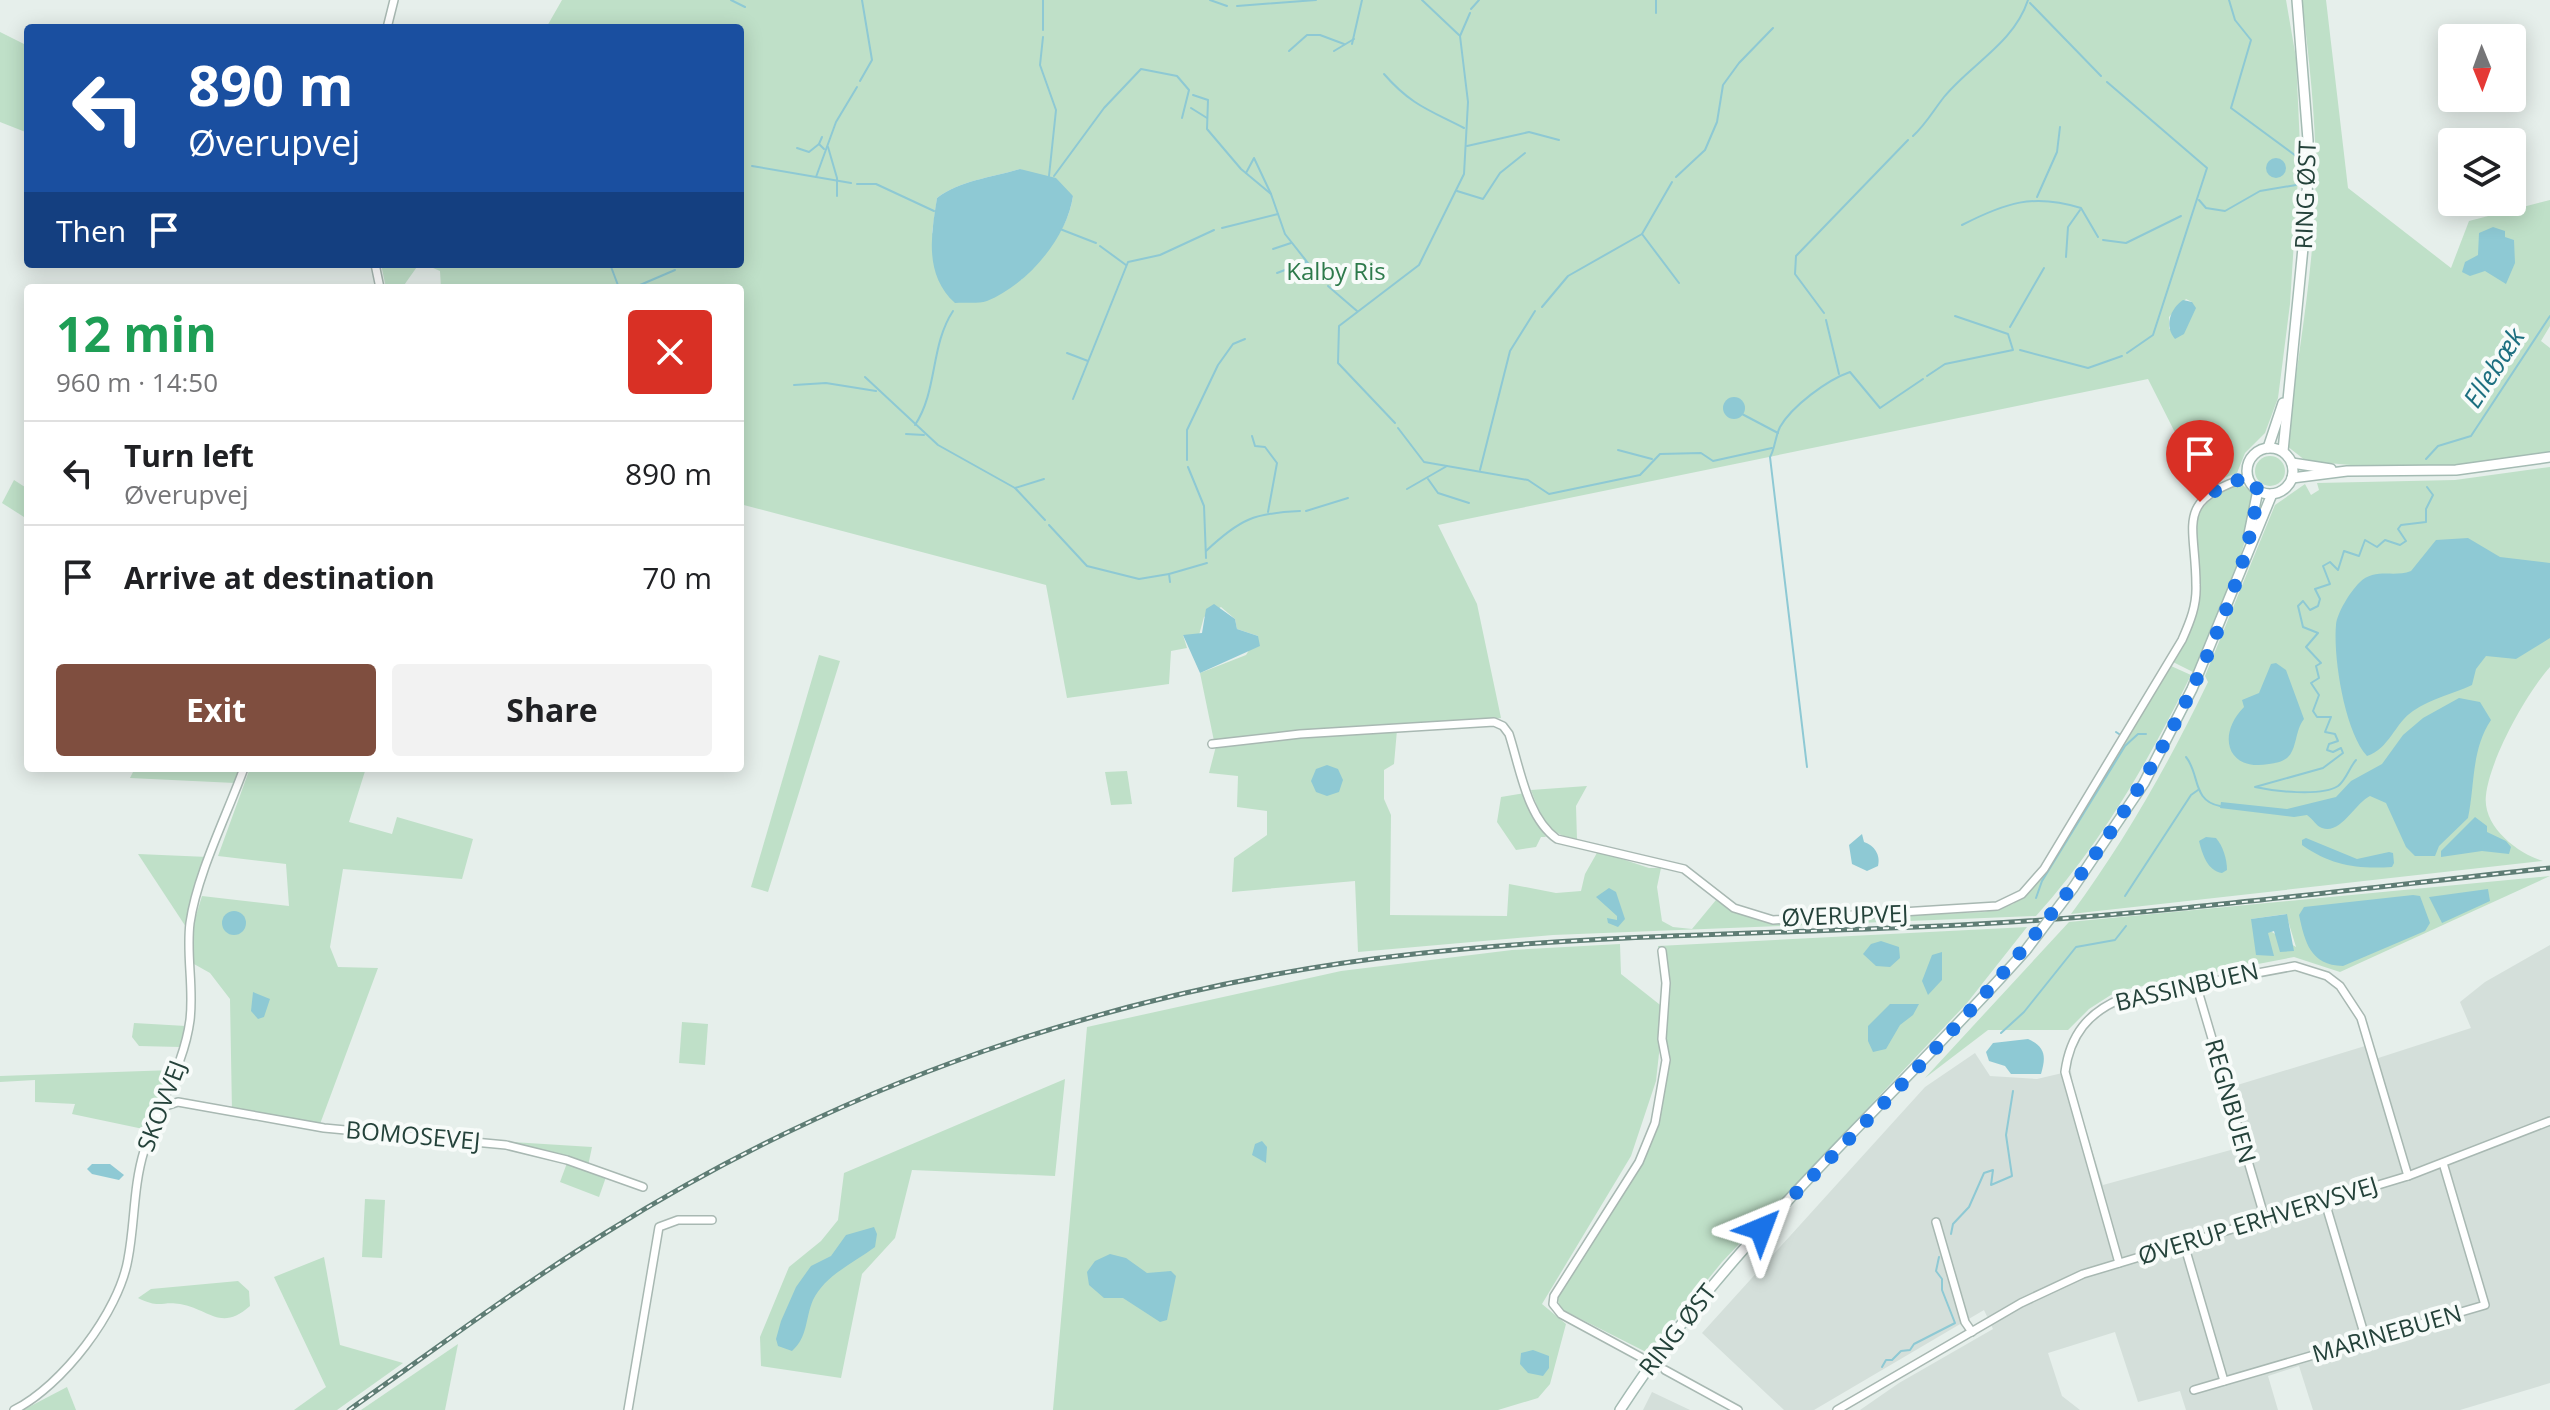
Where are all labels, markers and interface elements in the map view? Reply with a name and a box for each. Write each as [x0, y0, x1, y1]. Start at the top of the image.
north arrow [2438, 24, 2526, 112]
map controls [2438, 24, 2526, 216]
text: 890 m [188, 46, 354, 122]
icon: left [56, 56, 160, 160]
text: Øverupvej [188, 118, 360, 167]
button: layers [2438, 128, 2526, 216]
street label: RING ØST [2286, 140, 2323, 250]
icon: arrive [142, 208, 186, 252]
text: Then [56, 210, 126, 251]
park label: Kalby Ris [1286, 254, 1386, 287]
text: 12 min [56, 301, 217, 366]
button: close [628, 310, 712, 394]
water label: Ellebæk [2454, 319, 2533, 414]
text: 960 m · 14:50 [56, 364, 218, 400]
pin [2166, 420, 2234, 502]
icon: arrive [2178, 432, 2222, 476]
text: Turn left [124, 435, 254, 476]
icon: left [56, 451, 100, 495]
text: 890 m [625, 453, 712, 494]
text: Øverupvej [124, 476, 248, 512]
icon: arrive [56, 555, 100, 599]
text: Arrive at destination [124, 557, 435, 598]
text: 70 m [642, 557, 712, 598]
button: Exit [56, 664, 376, 756]
button: Share [392, 664, 712, 756]
street label: ØVERUPVEJ [1781, 896, 1909, 933]
street label: BASSINBUEN [2112, 953, 2262, 1018]
street label: REGNBUEN [2198, 1034, 2265, 1167]
street label: SKOVVEJ [128, 1055, 193, 1156]
street label: BOMOSEVEJ [344, 1112, 482, 1157]
street label: ØVERUP ERHVERVSVEJ [2134, 1167, 2382, 1272]
position arrow [1719, 1187, 1803, 1271]
street label: RING ØST [1630, 1276, 1723, 1382]
street label: MARINEBUEN [2308, 1295, 2465, 1370]

